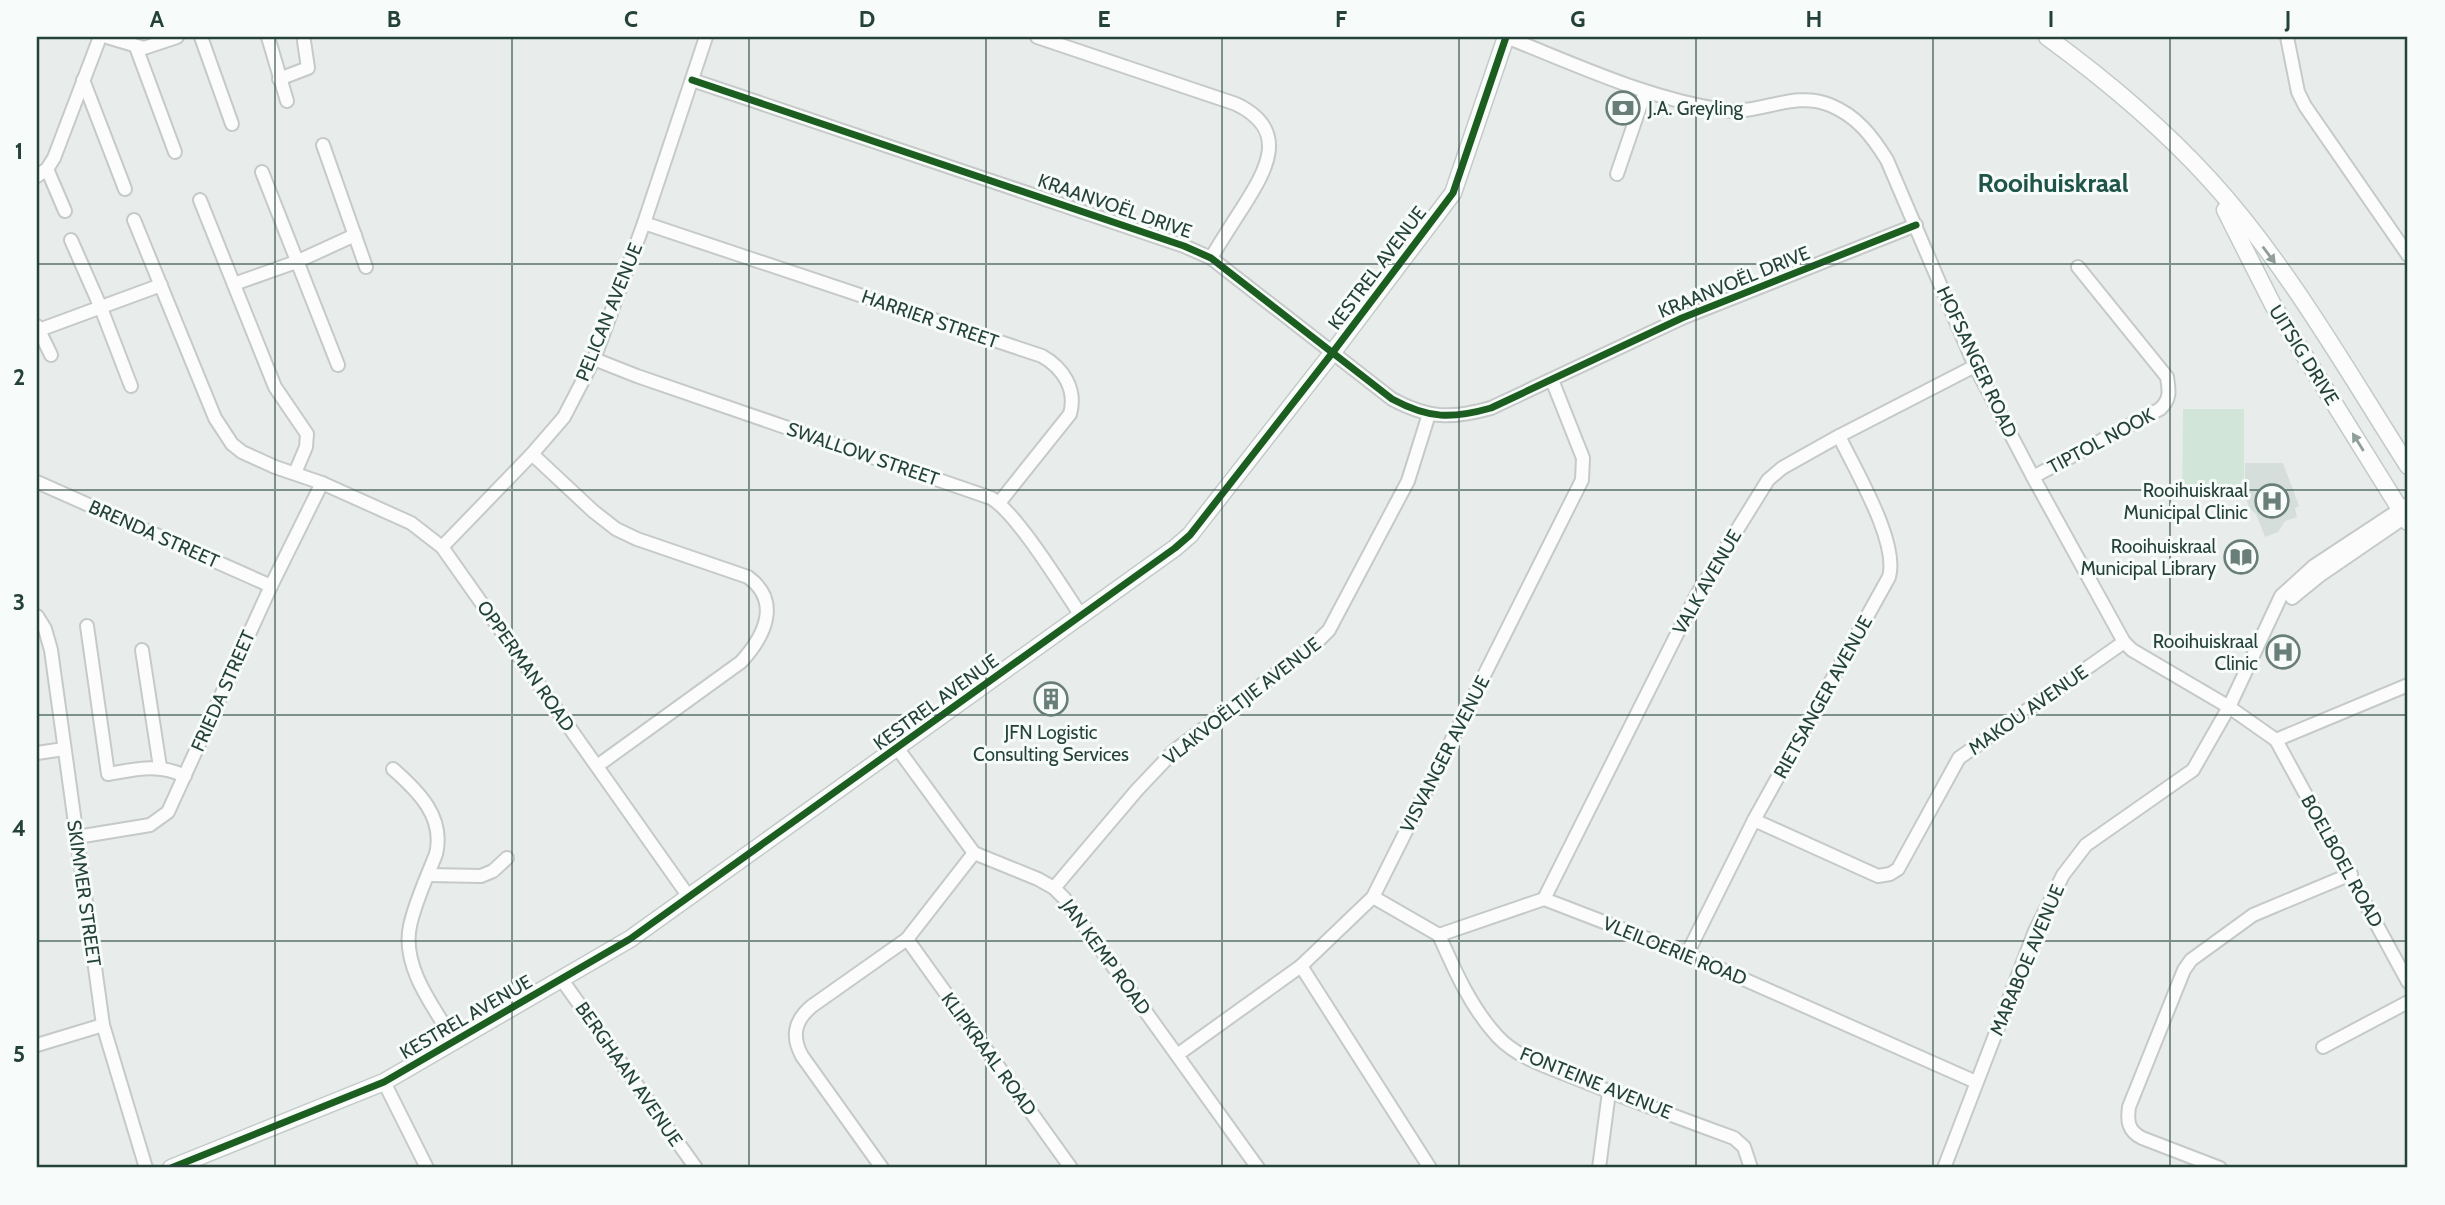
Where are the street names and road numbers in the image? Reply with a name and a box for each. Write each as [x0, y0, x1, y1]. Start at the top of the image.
street label: KRAANVOËL DRIVE [1035, 169, 1195, 243]
street label: KESTREL AVENUE [1323, 202, 1431, 334]
street label: PELICAN AVENUE [571, 239, 647, 385]
street label: KRAANVOËL DRIVE [1655, 241, 1813, 323]
street label: HOFSANGER ROAD [1932, 283, 2022, 442]
street label: HARRIER STREET [859, 285, 1001, 353]
street label: UITSIG DRIVE [2264, 301, 2344, 409]
street label: TIPTOL NOOK [2044, 403, 2158, 479]
street label: SWALLOW STREET [784, 417, 942, 491]
street label: BRENDA STREET [85, 495, 223, 573]
street label: VALK AVENUE [1668, 525, 1746, 639]
street label: OPPERMAN ROAD [472, 596, 580, 736]
street label: RIETSANGER AVENUE [1769, 612, 1877, 782]
street label: FRIEDA STREET [186, 627, 260, 755]
street label: VLAKVOËLTJIE AVENUE [1159, 632, 1325, 770]
street label: KESTREL AVENUE [869, 649, 1003, 755]
street label: MAKOU AVENUE [1964, 660, 2092, 760]
street label: VISVANGER AVENUE [1396, 672, 1494, 836]
street label: BOELBOEL ROAD [2296, 791, 2388, 931]
street label: SKIMMER STREET [62, 818, 106, 968]
street label: MARABOE AVENUE [1985, 881, 2069, 1039]
street label: JAN KEMP ROAD [1056, 894, 1156, 1019]
street label: VLEILOERIE ROAD [1600, 912, 1750, 990]
street label: KESTREL AVENUE [396, 970, 536, 1064]
street label: KLIPKRAAL ROAD [937, 988, 1042, 1120]
street label: BERGHAAN AVENUE [571, 997, 687, 1151]
street label: FONTEINE AVENUE [1517, 1042, 1675, 1124]

